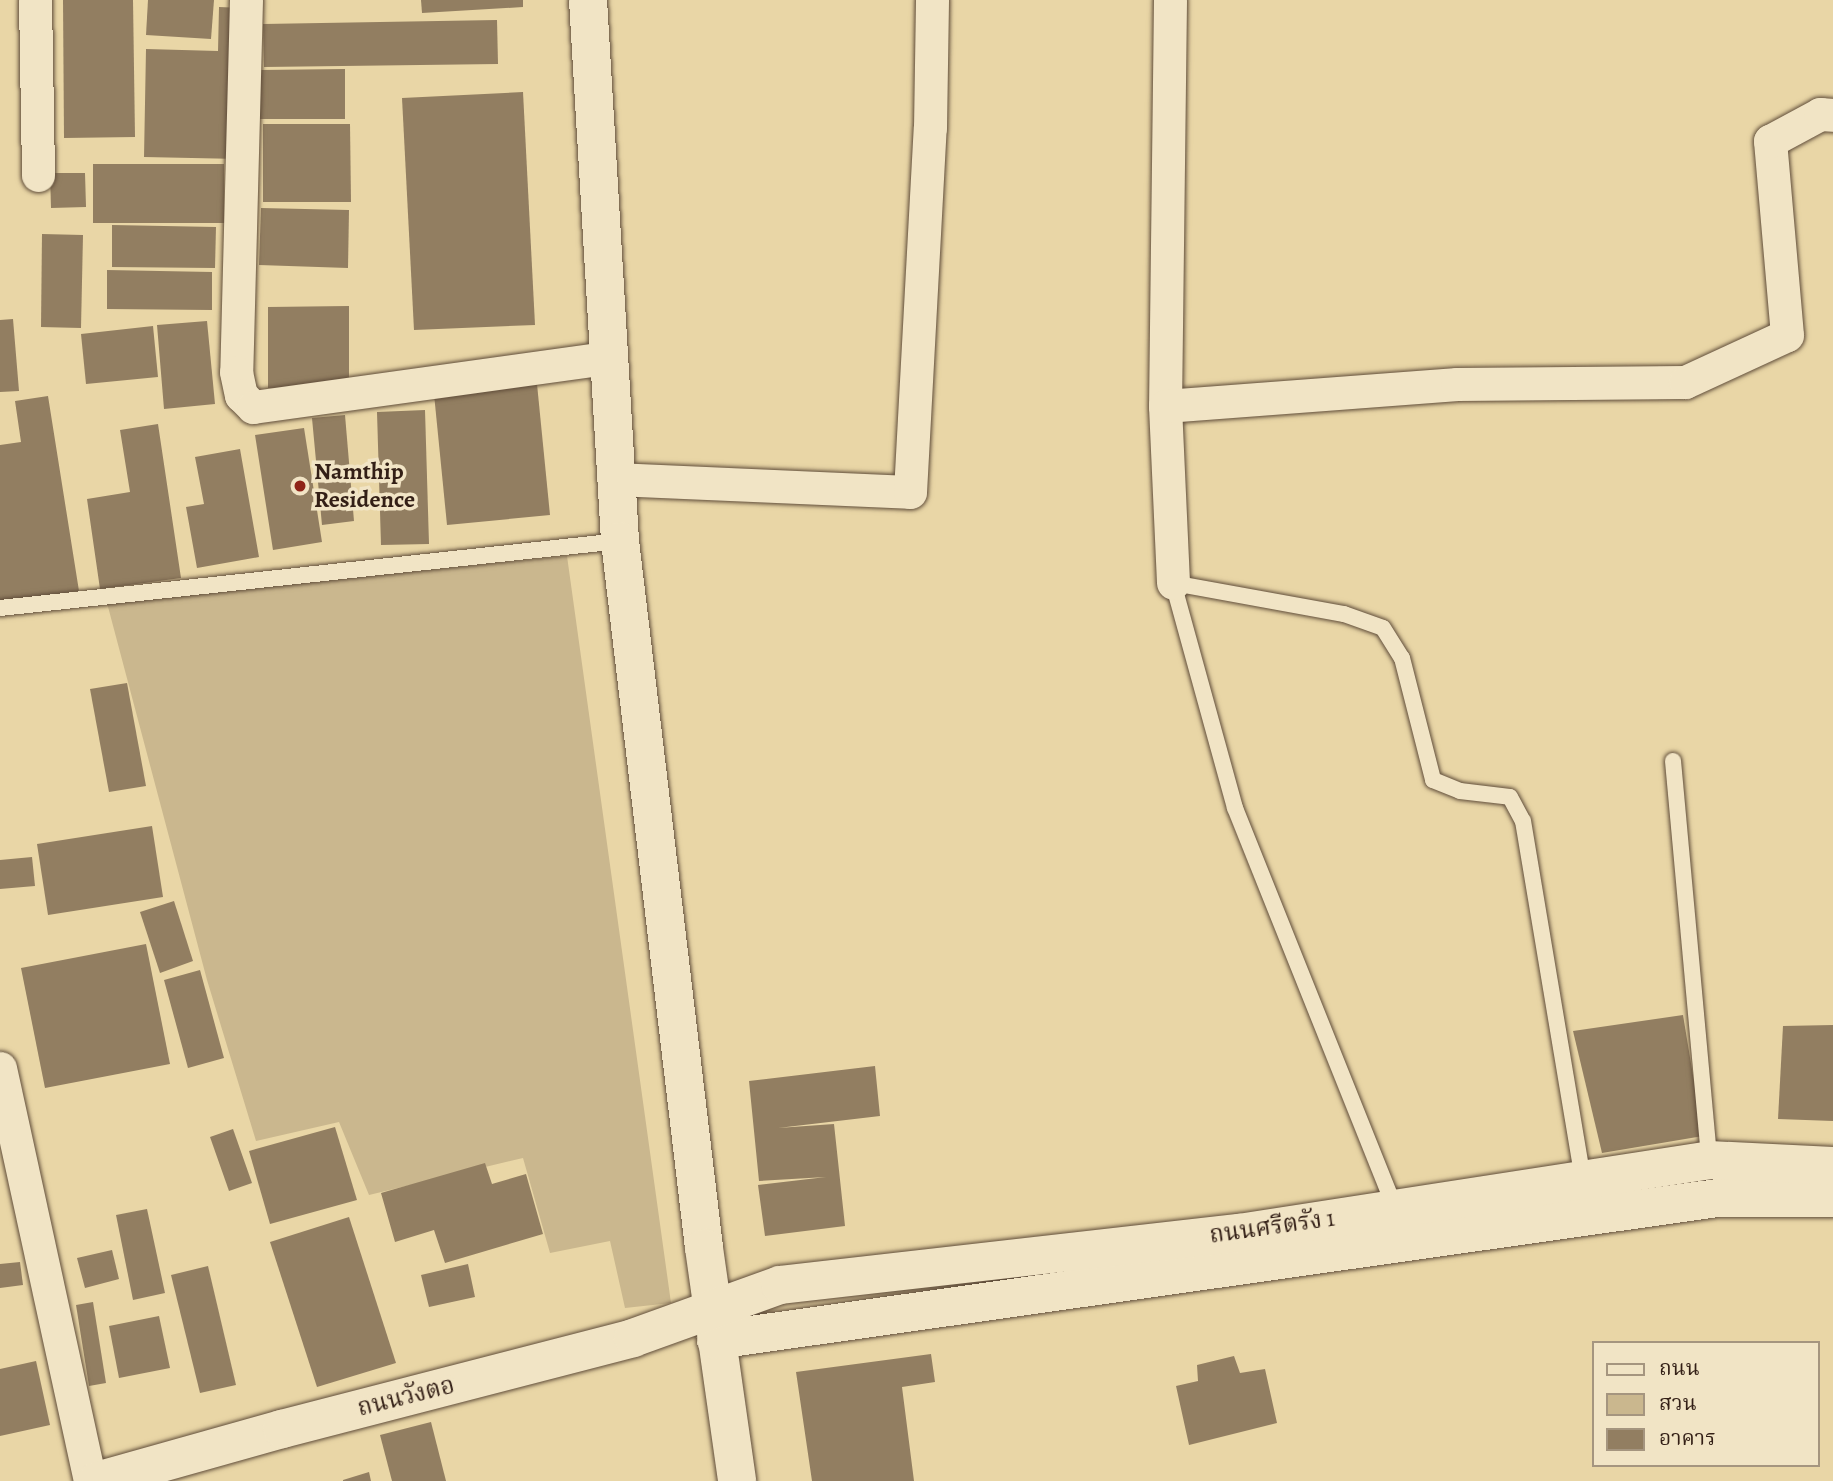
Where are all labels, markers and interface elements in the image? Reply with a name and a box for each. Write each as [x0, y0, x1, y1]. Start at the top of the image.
place label: Namthip Residence [314, 458, 415, 514]
marker: Namthip Residence [292, 478, 308, 494]
street label: ถนนศรีตรัง 1 [1208, 1204, 1336, 1250]
legend [1591, 1341, 1819, 1467]
text: ถนน [1659, 1354, 1700, 1382]
street label: ถนนวังตอ [354, 1371, 458, 1423]
text: สวน [1659, 1389, 1697, 1417]
text: อาคาร [1659, 1424, 1716, 1452]

